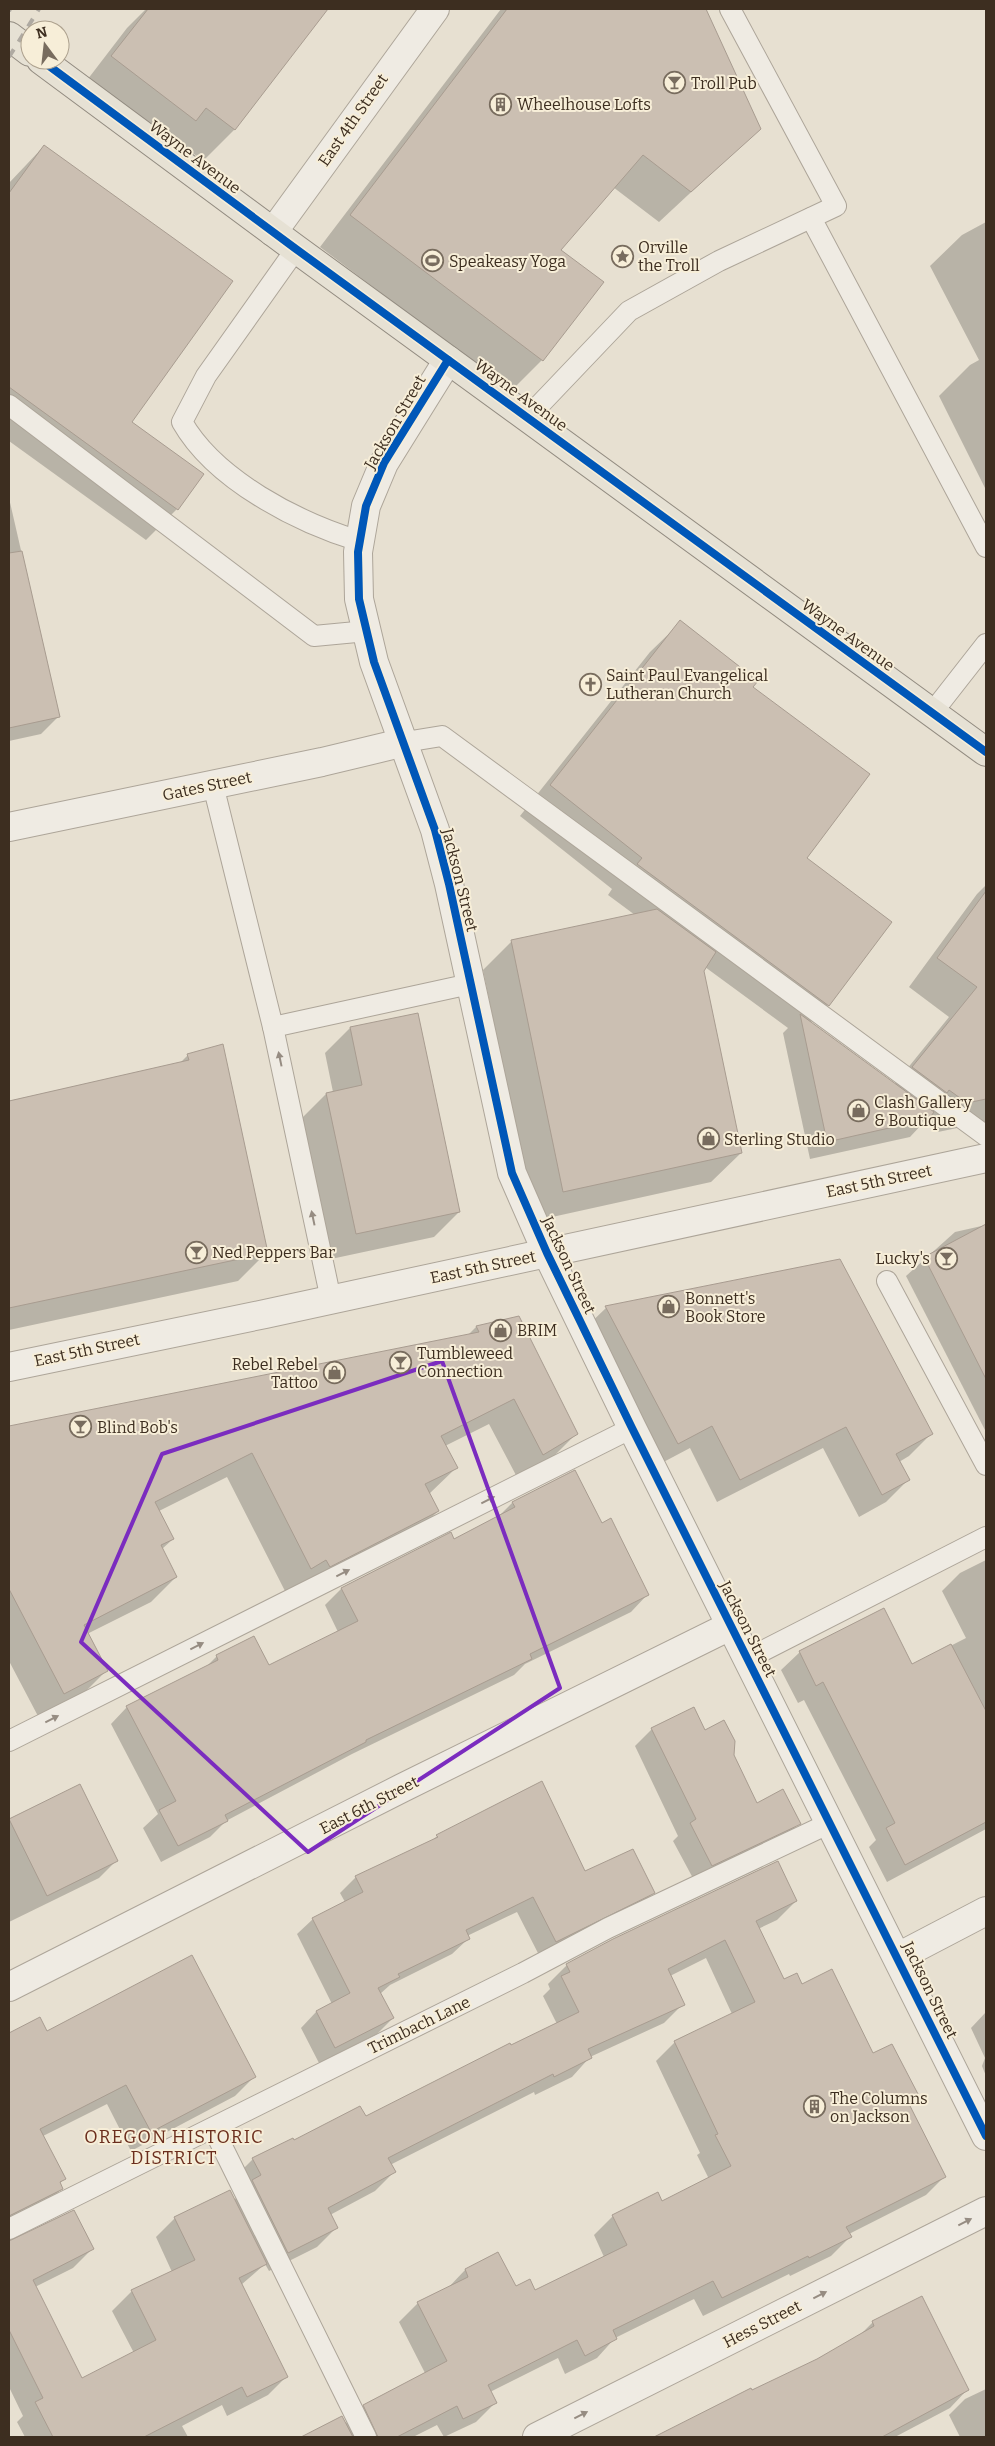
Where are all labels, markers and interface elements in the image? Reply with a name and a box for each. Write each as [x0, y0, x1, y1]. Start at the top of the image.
north arrow [20, 20, 70, 70]
text: N [34, 23, 49, 43]
street label: East 4th Street [314, 70, 392, 170]
bar icon: Troll Pub [663, 71, 687, 95]
place label: Troll Pub [691, 74, 757, 93]
building icon: Wheelhouse Lofts [489, 92, 513, 116]
place label: Wheelhouse Lofts [517, 95, 651, 114]
street label: Wayne Avenue [145, 116, 245, 198]
place label: Orville the Troll [638, 238, 700, 275]
place icon: Orville the Troll [610, 244, 634, 268]
sports icon: Speakeasy Yoga [421, 249, 445, 273]
place label: Speakeasy Yoga [449, 252, 566, 271]
street label: Wayne Avenue [471, 355, 571, 435]
street label: Jackson Street [360, 371, 430, 473]
street label: Wayne Avenue [798, 595, 898, 675]
place label: Saint Paul Evangelical Lutheran Church [606, 666, 768, 703]
church icon: Saint Paul Evangelical Lutheran Church [578, 672, 602, 696]
street label: Gates Street [161, 767, 254, 805]
street label: Jackson Street [438, 826, 482, 934]
one-way arrow [275, 1050, 283, 1066]
place label: Clash Gallery & Boutique [874, 1093, 972, 1130]
shop icon: Clash Gallery & Boutique [846, 1099, 870, 1123]
shop icon: Sterling Studio [696, 1127, 720, 1151]
place label: Sterling Studio [724, 1130, 835, 1149]
street label: East 5th Street [824, 1160, 934, 1201]
one-way arrow [309, 1209, 317, 1225]
street label: Jackson Street [538, 1212, 600, 1317]
bar icon: Ned Peppers Bar [184, 1240, 208, 1264]
place label: Ned Peppers Bar [212, 1243, 335, 1262]
street label: East 5th Street [428, 1246, 538, 1287]
bar icon: Lucky's [934, 1246, 958, 1270]
place label: Lucky's [876, 1249, 930, 1268]
place label: Bonnett's Book Store [685, 1289, 765, 1326]
shop icon: Bonnett's Book Store [657, 1295, 681, 1319]
shop icon: BRIM [489, 1318, 513, 1342]
place label: BRIM [517, 1321, 557, 1340]
street label: East 5th Street [32, 1329, 142, 1370]
place label: Tumbleweed Connection [417, 1344, 514, 1381]
bar icon: Tumbleweed Connection [389, 1350, 413, 1374]
place label: Rebel Rebel Tattoo [232, 1355, 318, 1392]
shop icon: Rebel Rebel Tattoo [322, 1361, 346, 1385]
bar icon: Blind Bob's [69, 1415, 93, 1439]
place label: Blind Bob's [97, 1418, 178, 1437]
one-way arrow [481, 1496, 495, 1504]
one-way arrow [335, 1569, 350, 1577]
street label: Jackson Street [715, 1577, 781, 1681]
one-way arrow [190, 1642, 205, 1650]
one-way arrow [45, 1715, 59, 1723]
street label: East 6th Street [316, 1772, 422, 1838]
street label: Jackson Street [898, 1937, 962, 2042]
street label: Trimbach Lane [365, 1992, 473, 2058]
place label: The Columns on Jackson [830, 2089, 928, 2126]
building icon: The Columns on Jackson [802, 2095, 826, 2119]
district label: OREGON HISTORIC DISTRICT [84, 2126, 264, 2169]
one-way arrow [958, 2218, 972, 2226]
one-way arrow [813, 2291, 827, 2299]
street label: Hess Street [720, 2296, 804, 2352]
one-way arrow [574, 2411, 588, 2419]

